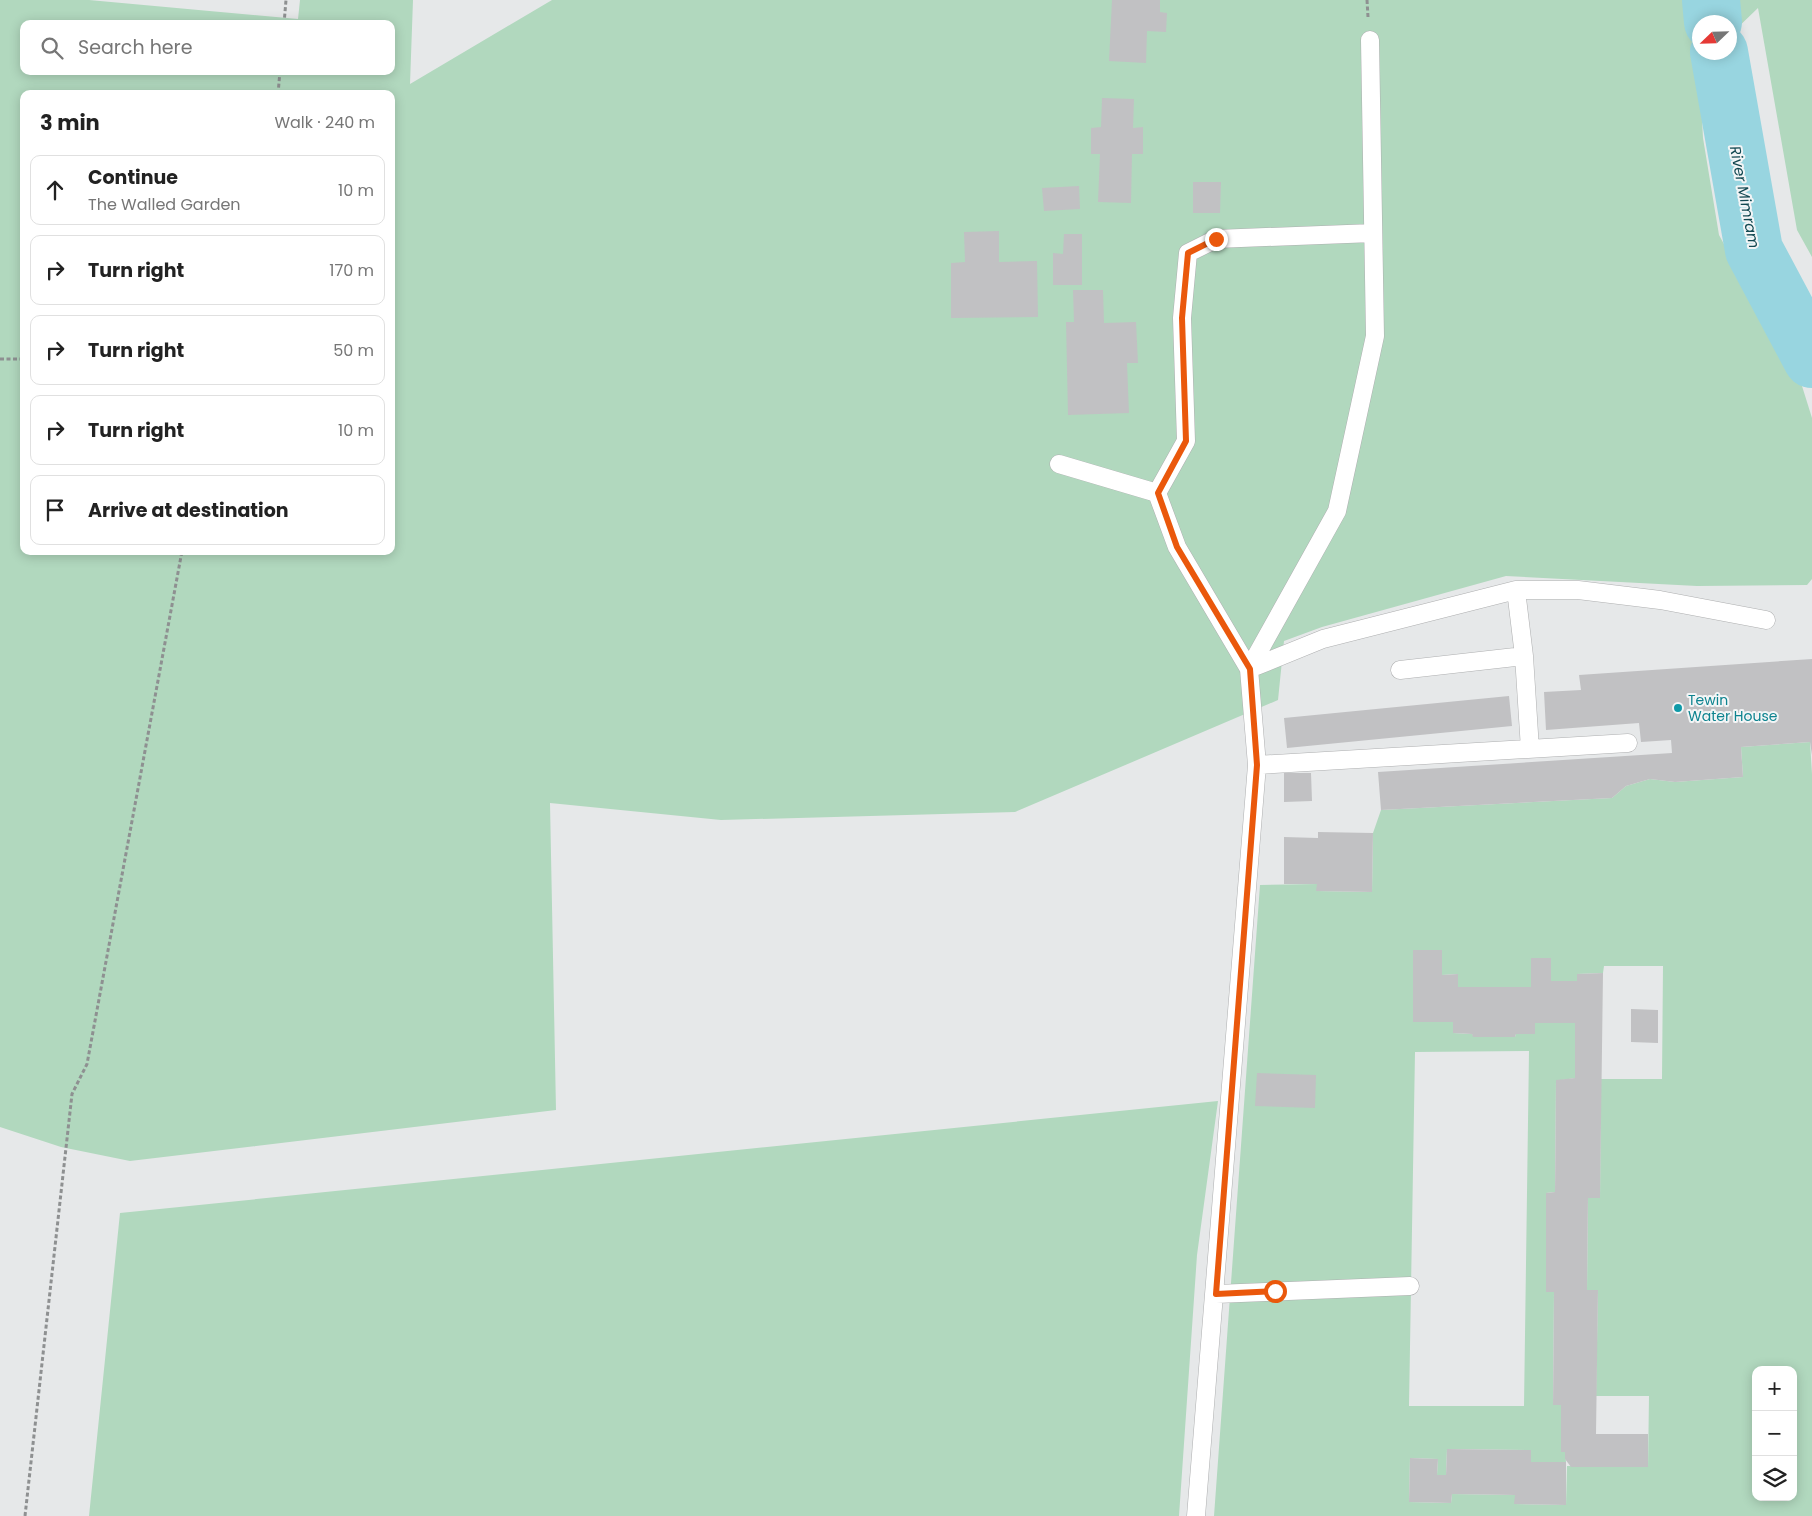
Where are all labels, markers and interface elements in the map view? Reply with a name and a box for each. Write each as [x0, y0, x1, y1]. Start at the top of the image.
north arrow [1692, 15, 1737, 60]
search box [20, 20, 395, 75]
icon: search [38, 34, 66, 62]
text: Search here [78, 34, 192, 61]
text: 3 min [40, 108, 100, 137]
text: Walk · 240 m [274, 111, 375, 134]
water label: River Mimram [1725, 144, 1765, 250]
text: Continue [88, 164, 178, 191]
icon: ahead [41, 176, 69, 204]
text: 10 m [338, 179, 374, 202]
text: The Walled Garden [88, 193, 241, 216]
route end [1205, 228, 1228, 251]
icon: right [41, 256, 69, 284]
text: Turn right [88, 257, 184, 284]
text: 170 m [329, 259, 374, 282]
icon: right [41, 336, 69, 364]
text: Turn right [88, 337, 184, 364]
text: 50 m [333, 339, 374, 362]
icon: right [41, 416, 69, 444]
text: Turn right [88, 417, 184, 444]
text: 10 m [338, 419, 374, 442]
icon: arrive [41, 496, 69, 524]
text: Arrive at destination [88, 497, 289, 524]
place label: Tewin Water House [1688, 690, 1778, 726]
marker: Tewin Water House [1672, 702, 1684, 714]
route start [1264, 1280, 1287, 1303]
map controls [1752, 1366, 1797, 1501]
button: + [1752, 1366, 1797, 1411]
button: − [1752, 1411, 1797, 1456]
button: layers [1752, 1456, 1797, 1501]

